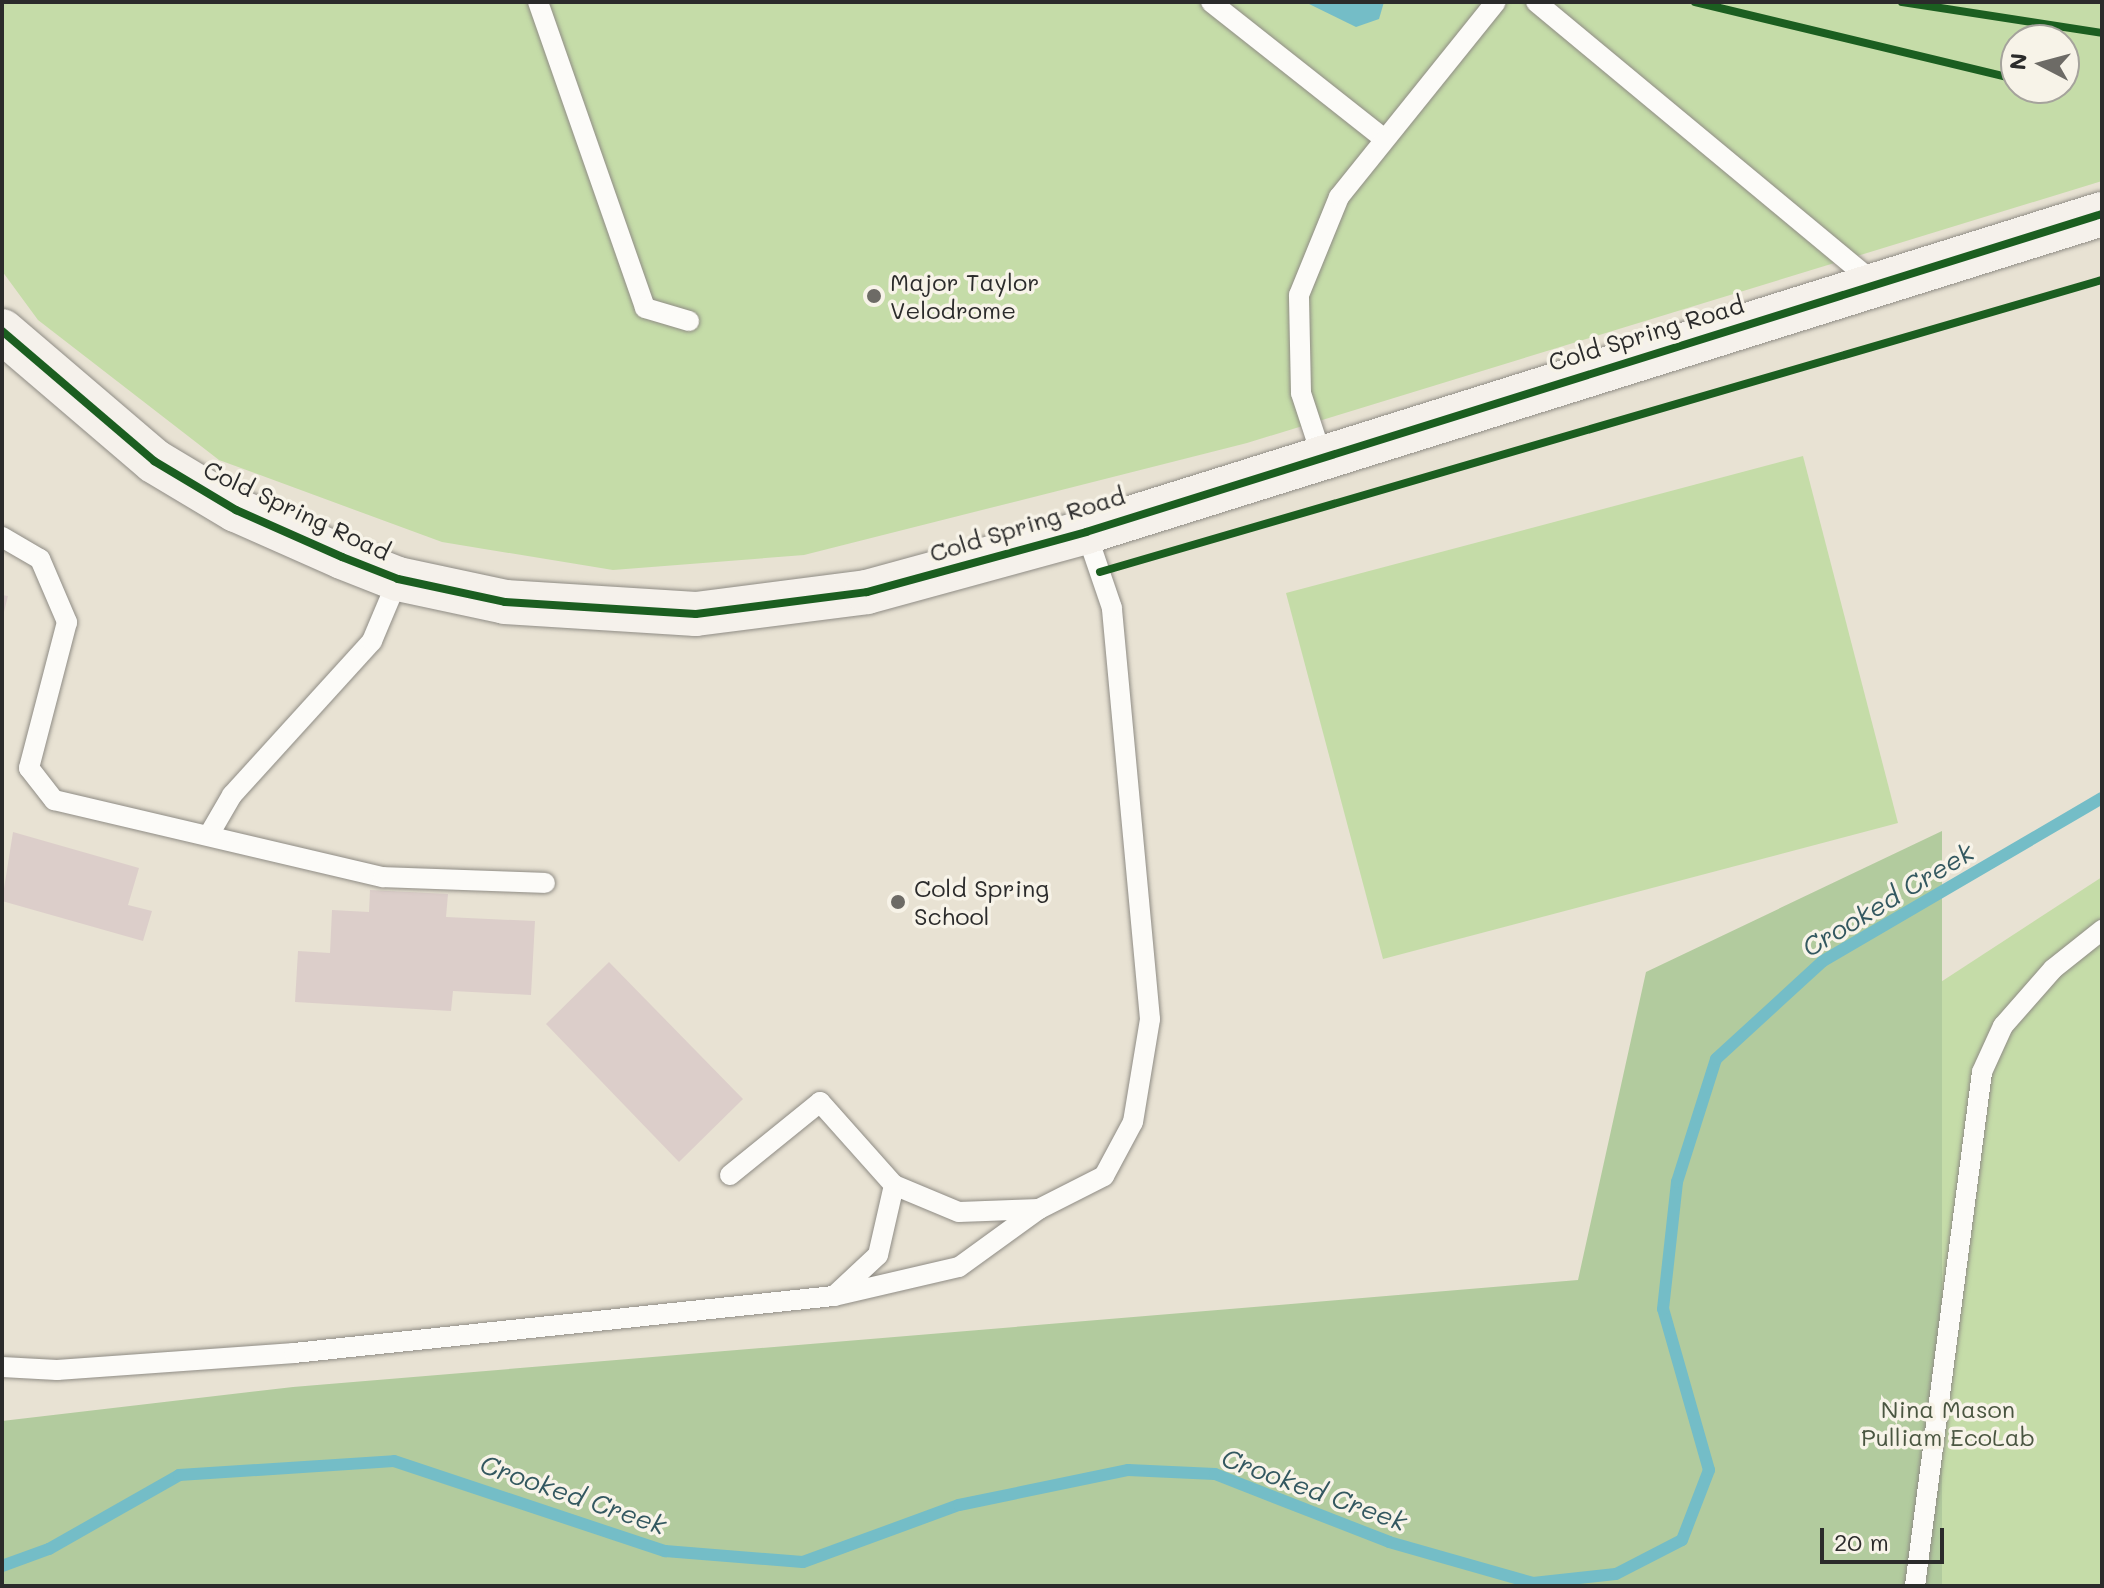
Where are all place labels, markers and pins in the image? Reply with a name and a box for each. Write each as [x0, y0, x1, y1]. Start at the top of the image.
place label: Major Taylor Velodrome [890, 268, 1039, 324]
marker: Major Taylor Velodrome [865, 287, 883, 305]
place label: Cold Spring School [914, 874, 1049, 930]
marker: Cold Spring School [889, 893, 907, 911]

